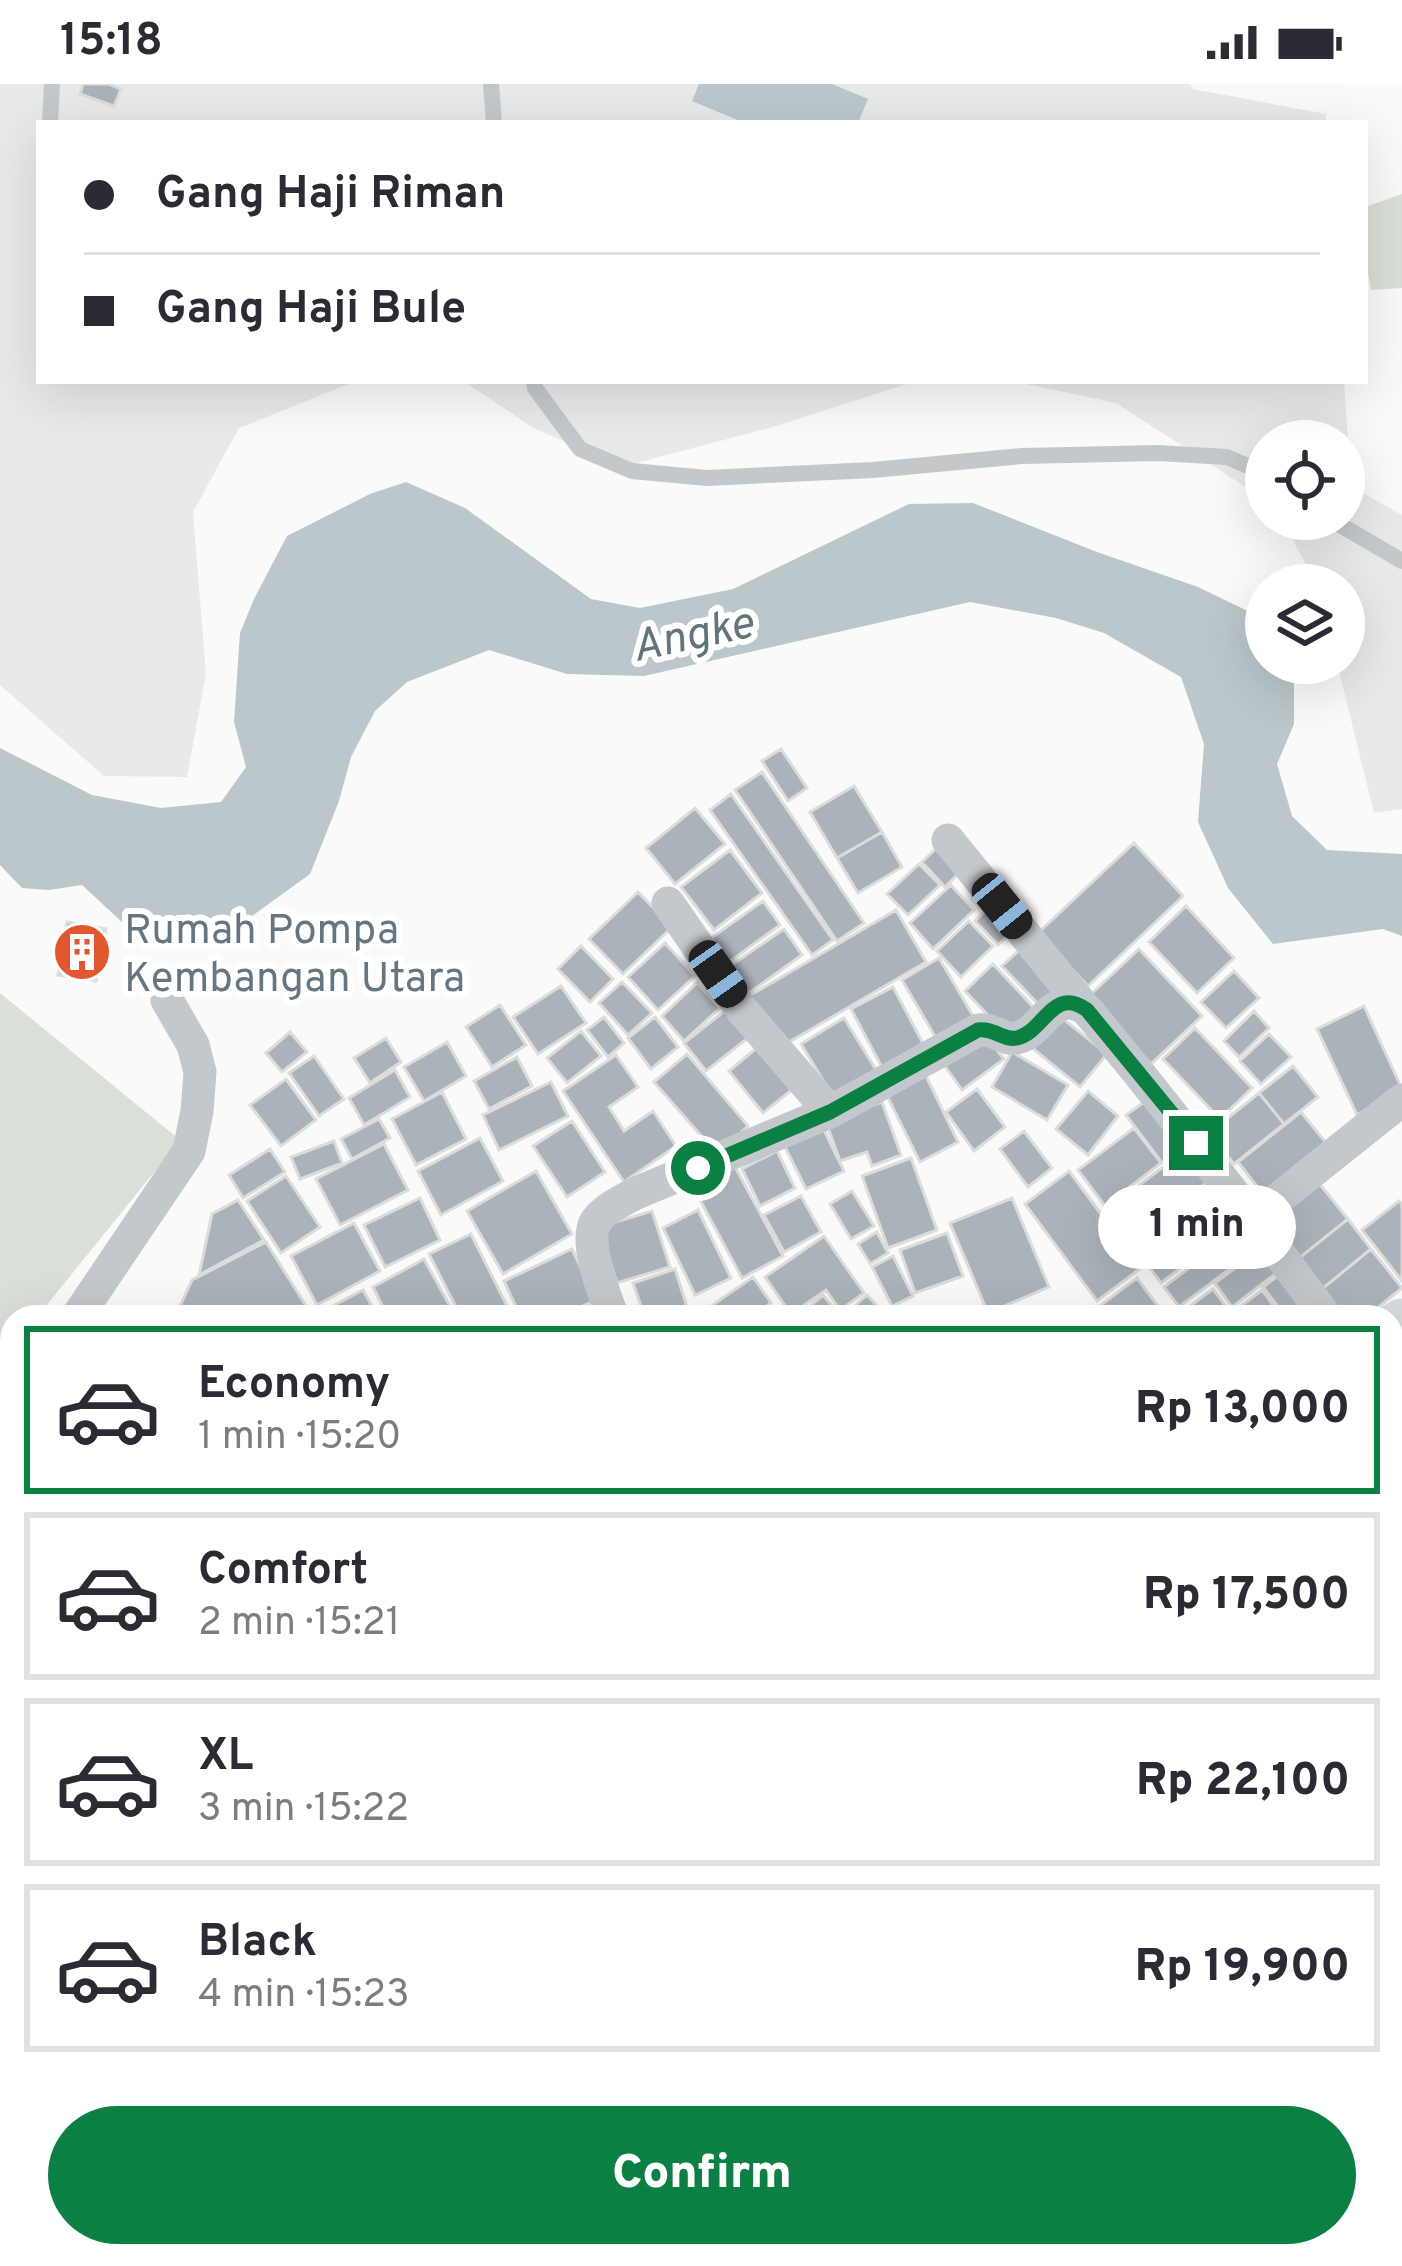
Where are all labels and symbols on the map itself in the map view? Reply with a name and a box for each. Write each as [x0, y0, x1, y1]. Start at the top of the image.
water label: Angke [627, 597, 760, 678]
car [965, 867, 1039, 945]
place label: Rumah Pompa Kembangan Utara [124, 906, 465, 1007]
building icon: Rumah Pompa Kembangan Utara [51, 921, 113, 983]
car [683, 934, 753, 1014]
route end [1169, 1116, 1223, 1170]
route start [671, 1141, 725, 1195]
callout: 1 min [1097, 1185, 1295, 1269]

